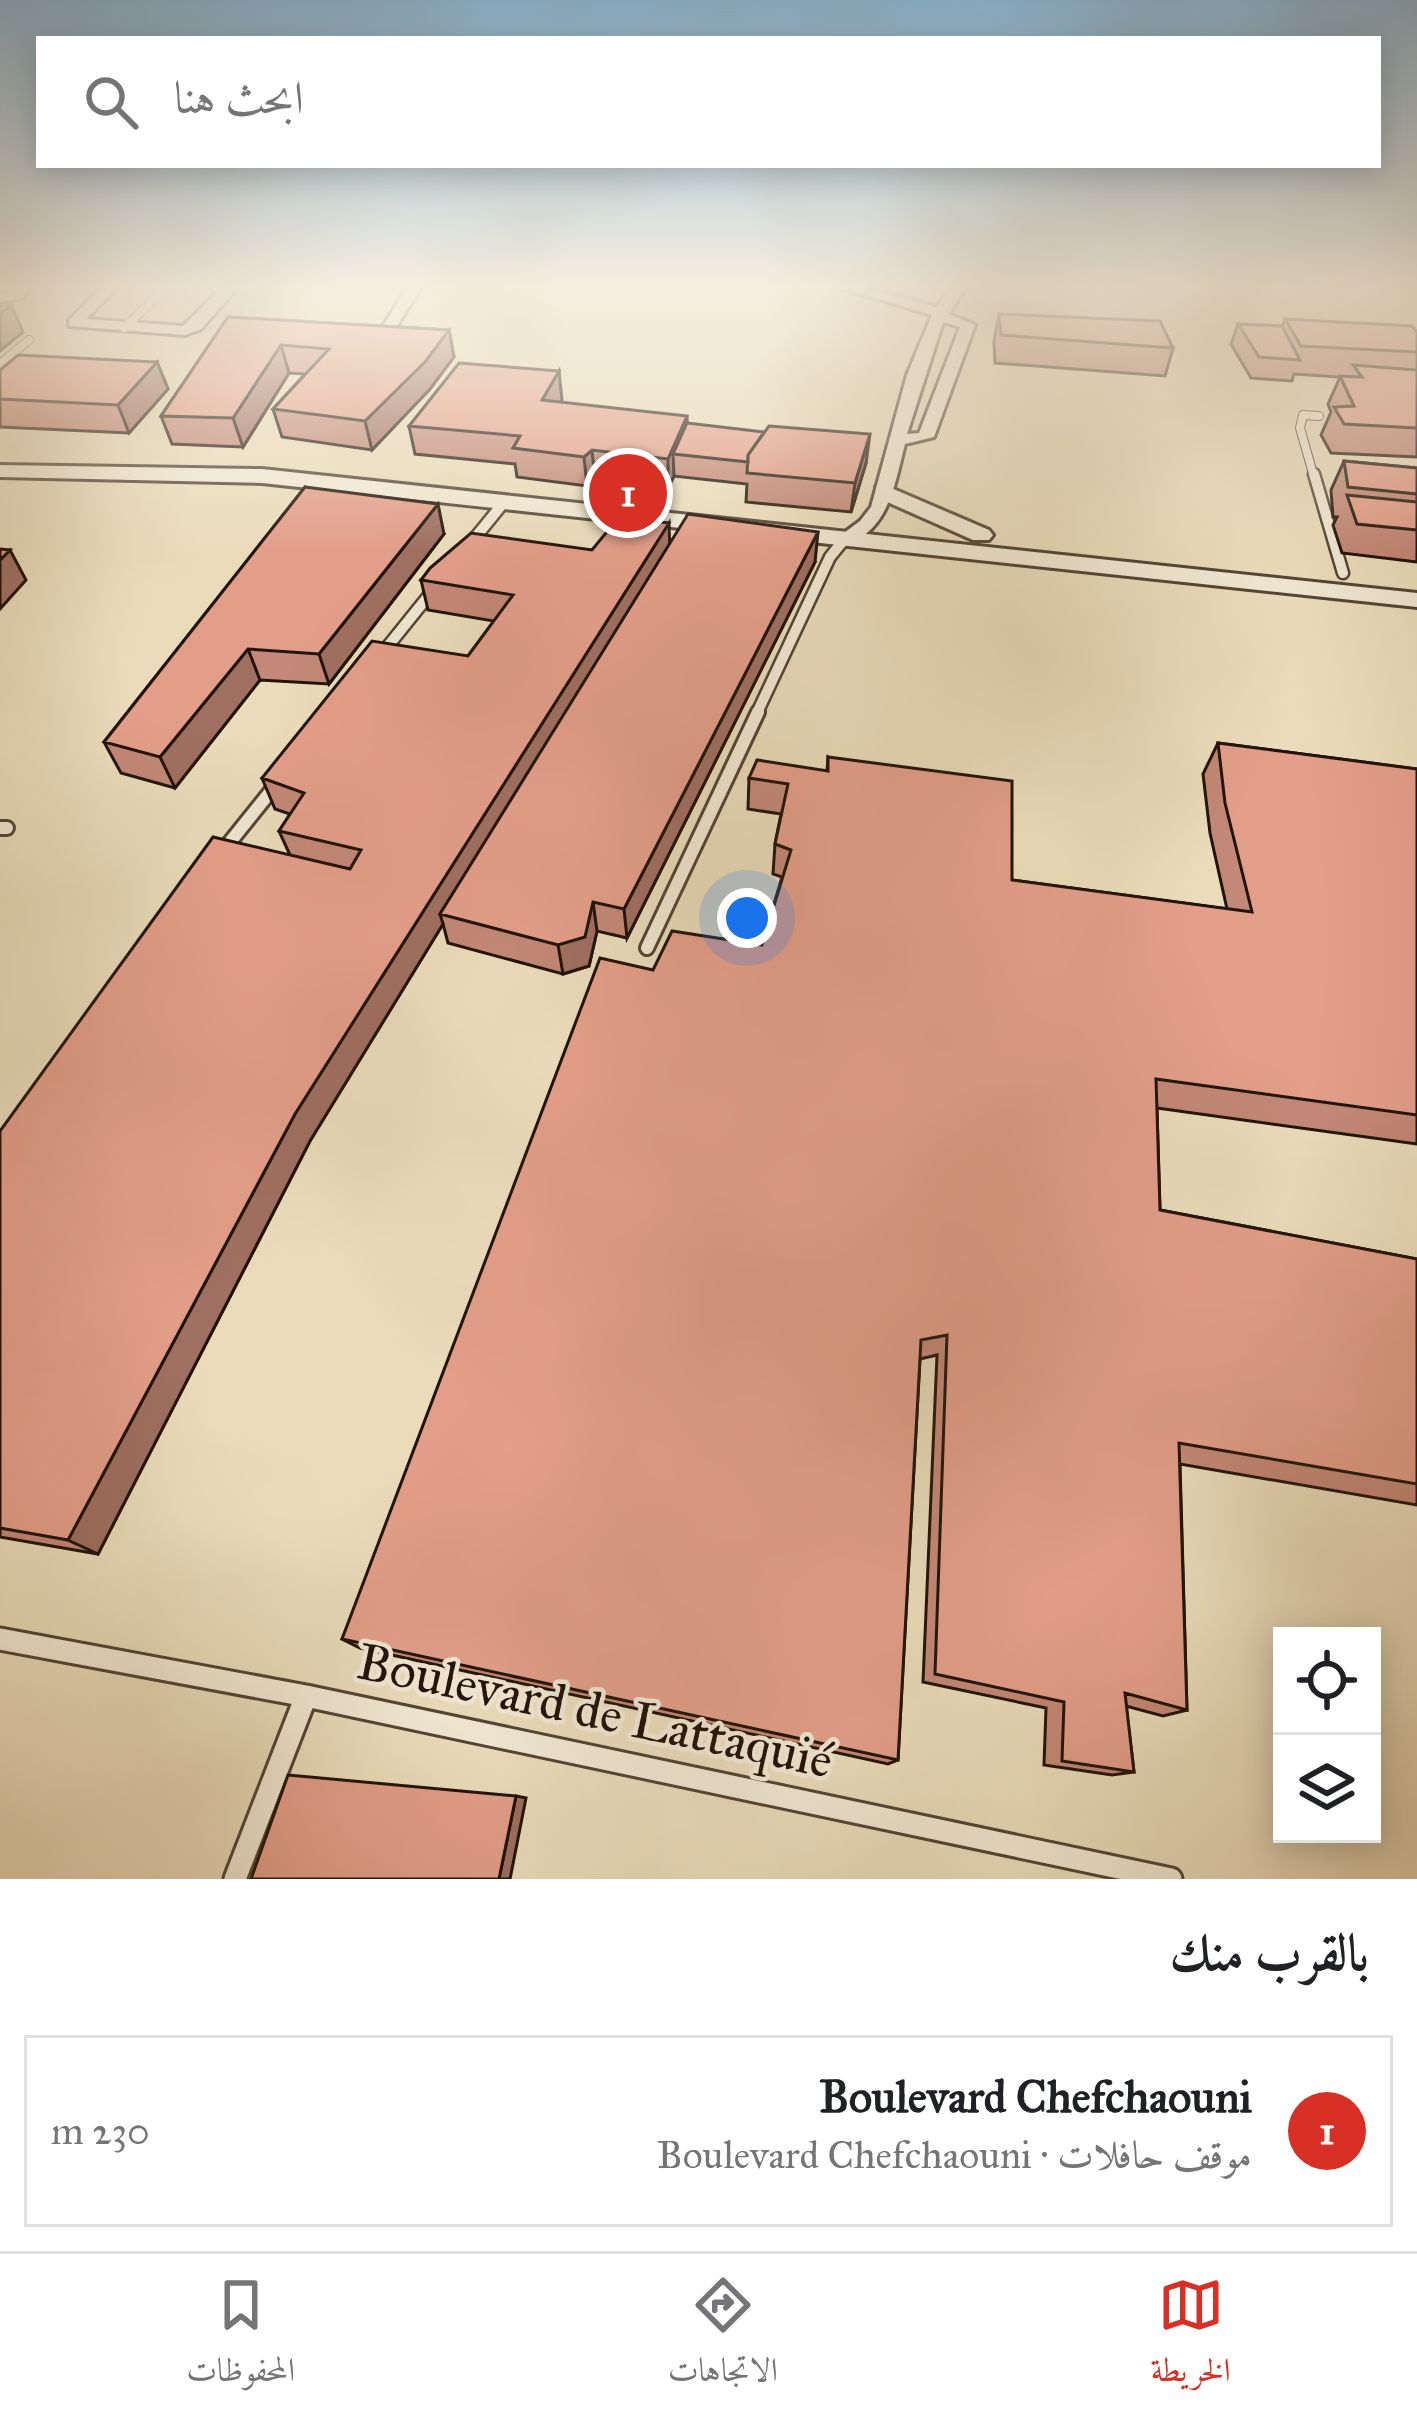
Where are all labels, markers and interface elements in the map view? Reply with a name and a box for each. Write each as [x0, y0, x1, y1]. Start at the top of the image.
search box [36, 36, 1381, 168]
icon: search [78, 69, 144, 135]
text: ابحث هنا [174, 70, 304, 125]
pin: 1 [589, 448, 667, 538]
your location [717, 888, 777, 948]
map controls [1273, 1627, 1381, 1843]
button: locate [1273, 1627, 1381, 1735]
street label: Boulevard de Lattaquié [352, 1630, 838, 1792]
button: layers [1273, 1735, 1381, 1843]
text: بالقرب منك [1170, 1922, 1369, 1984]
text: Boulevard Chefchaouni [819, 2069, 1252, 2124]
text: 230 m [51, 2107, 150, 2155]
text: 1 [1319, 2107, 1335, 2155]
text: موقف حافلات · Boulevard Chefchaouni [657, 2131, 1252, 2179]
tab: المحفوظات [186, 2272, 295, 2402]
tab: الاتجاهات [668, 2272, 778, 2402]
tab: الخريطة [1150, 2272, 1231, 2402]

